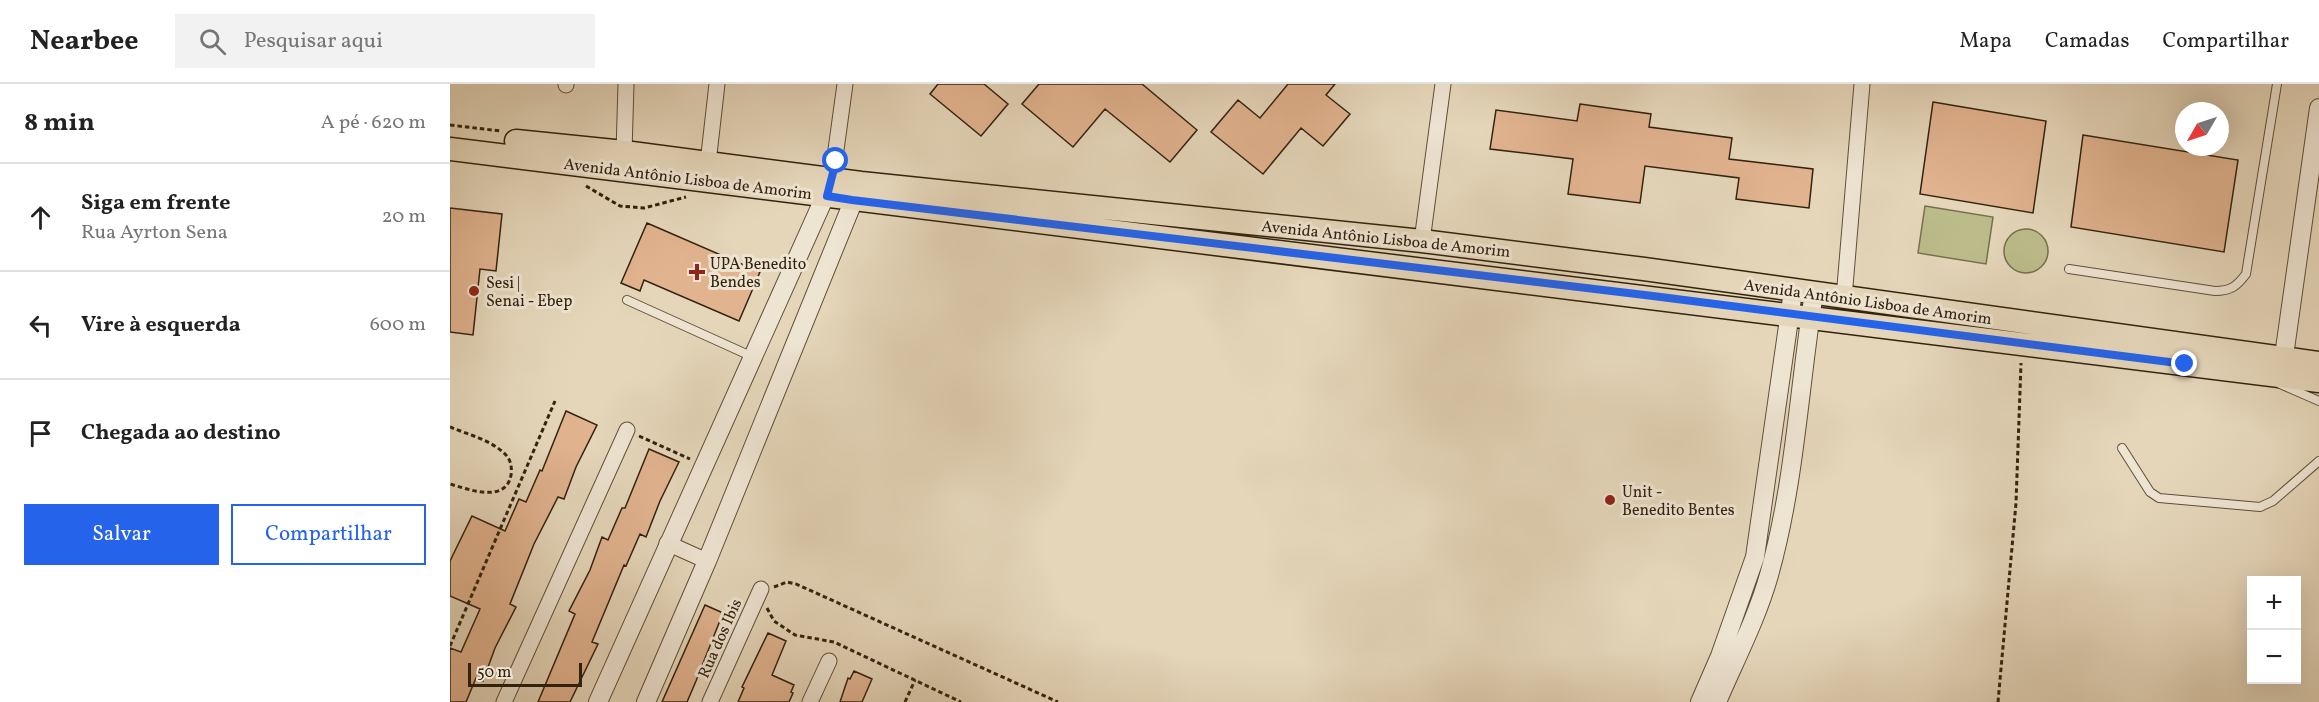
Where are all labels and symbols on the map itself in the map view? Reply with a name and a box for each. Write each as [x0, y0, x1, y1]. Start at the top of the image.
north arrow [2175, 102, 2229, 156]
route start [822, 147, 848, 173]
street label: Avenida Antônio Lisboa de Amorim [562, 154, 813, 206]
street label: Avenida Antônio Lisboa de Amorim [1260, 216, 1511, 264]
place label: UPA Benedito Bendes [710, 254, 806, 294]
marker: UPA Benedito Bendes [688, 263, 706, 281]
place label: Sesi | Senai - Ebep [486, 273, 572, 313]
street label: Avenida Antônio Lisboa de Amorim [1742, 275, 1993, 331]
marker: Sesi | Senai - Ebep [467, 284, 481, 298]
route end [2171, 350, 2197, 376]
place label: Unit - Benedito Bentes [1622, 482, 1735, 522]
marker: Unit - Benedito Bentes [1603, 493, 1617, 507]
street label: Rua dos Ibis [694, 595, 748, 682]
scale bar [468, 660, 582, 688]

